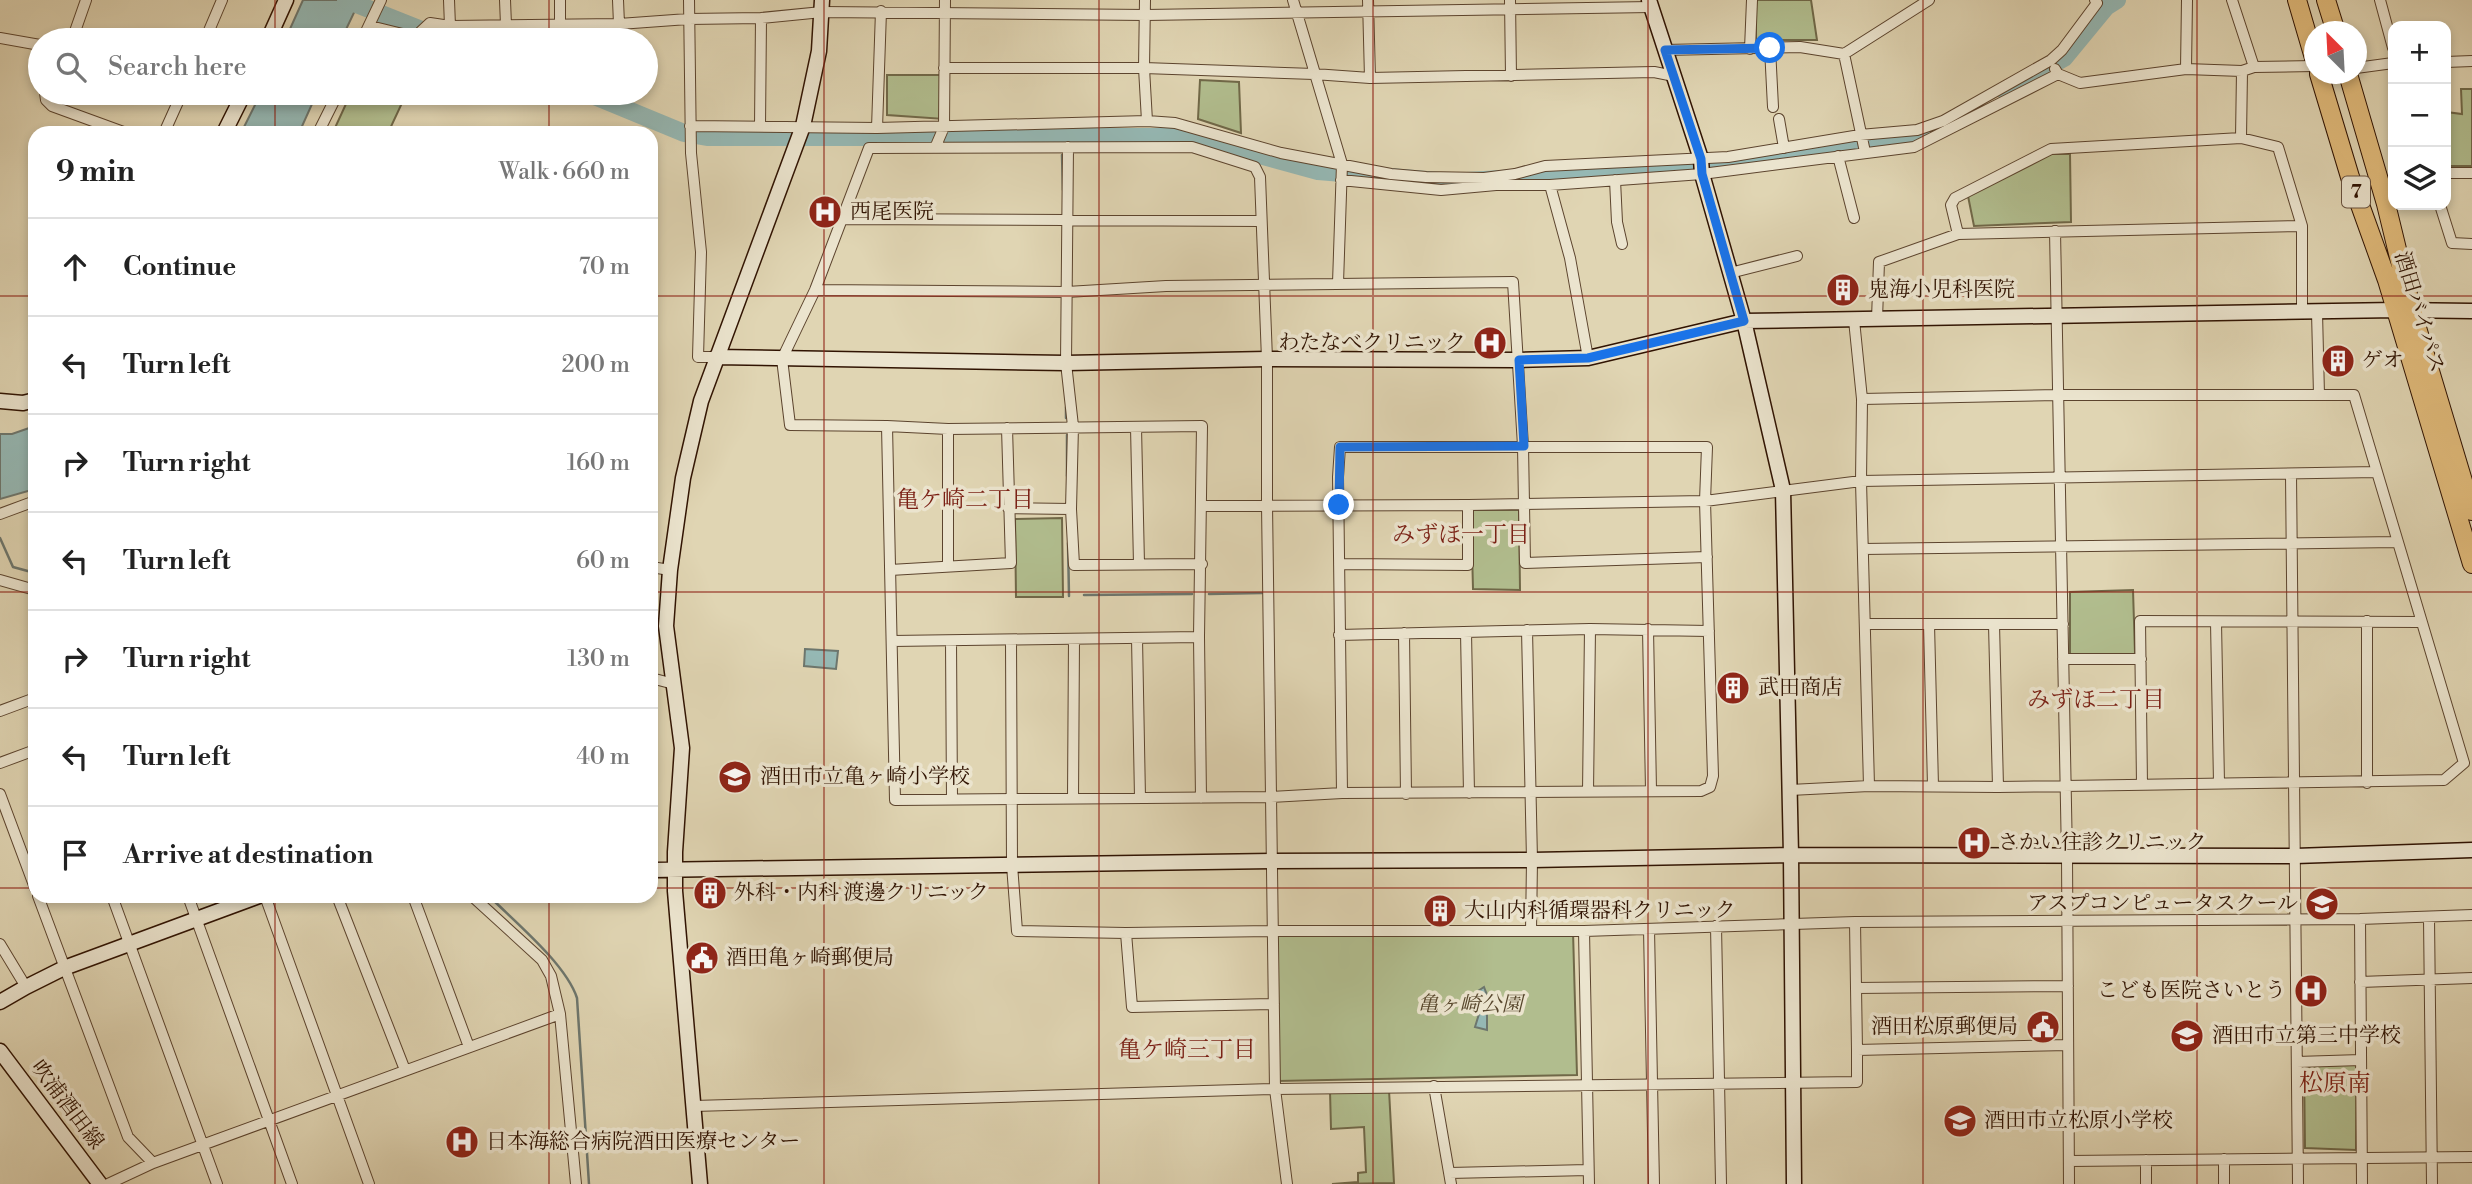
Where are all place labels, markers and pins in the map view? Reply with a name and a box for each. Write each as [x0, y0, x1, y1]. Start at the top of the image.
hospital icon: 西尾医院 [806, 193, 844, 231]
place label: 西尾医院 [850, 199, 934, 225]
building icon: 鬼海小児科医院 [1824, 271, 1862, 309]
place label: 鬼海小児科医院 [1868, 277, 2015, 303]
hospital icon: わたなべクリニック [1471, 324, 1509, 362]
place label: わたなべクリニック [1278, 330, 1466, 356]
building icon: ゲオ [2319, 342, 2357, 380]
place label: ゲオ [2362, 348, 2404, 374]
building icon: 武田商店 [1714, 669, 1752, 707]
place label: 武田商店 [1758, 675, 1842, 701]
school or university icon: 酒田市立亀ヶ崎小学校 [716, 758, 754, 796]
place label: 酒田市立亀ヶ崎小学校 [760, 764, 970, 790]
hospital icon: さかい往診クリニック [1955, 824, 1993, 862]
place label: さかい往診クリニック [1998, 830, 2207, 856]
building icon: 外科・内科 渡邊クリニック [691, 874, 729, 912]
place label: 外科・内科 渡邊クリニック [734, 880, 989, 906]
school or university icon: アスプコンピュータスクール [2303, 885, 2341, 923]
place label: アスプコンピュータスクール [2027, 891, 2298, 917]
building icon: 大山内科循環器科クリニック [1421, 892, 1459, 930]
place label: 大山内科循環器科クリニック [1464, 898, 1736, 924]
public building icon: 酒田亀ヶ崎郵便局 [683, 939, 721, 977]
place label: 酒田亀ヶ崎郵便局 [726, 945, 894, 971]
hospital icon: こども医院さいとう [2292, 972, 2330, 1010]
place label: こども医院さいとう [2097, 978, 2286, 1004]
public building icon: 酒田松原郵便局 [2024, 1008, 2062, 1046]
place label: 酒田松原郵便局 [1871, 1014, 2018, 1040]
school or university icon: 酒田市立第三中学校 [2168, 1017, 2206, 1055]
place label: 酒田市立第三中学校 [2212, 1023, 2401, 1049]
school or university icon: 酒田市立松原小学校 [1941, 1102, 1979, 1140]
place label: 酒田市立松原小学校 [1984, 1108, 2173, 1134]
hospital icon: 日本海総合病院酒田医療センター [443, 1123, 481, 1161]
place label: 日本海総合病院酒田医療センター [486, 1129, 800, 1155]

